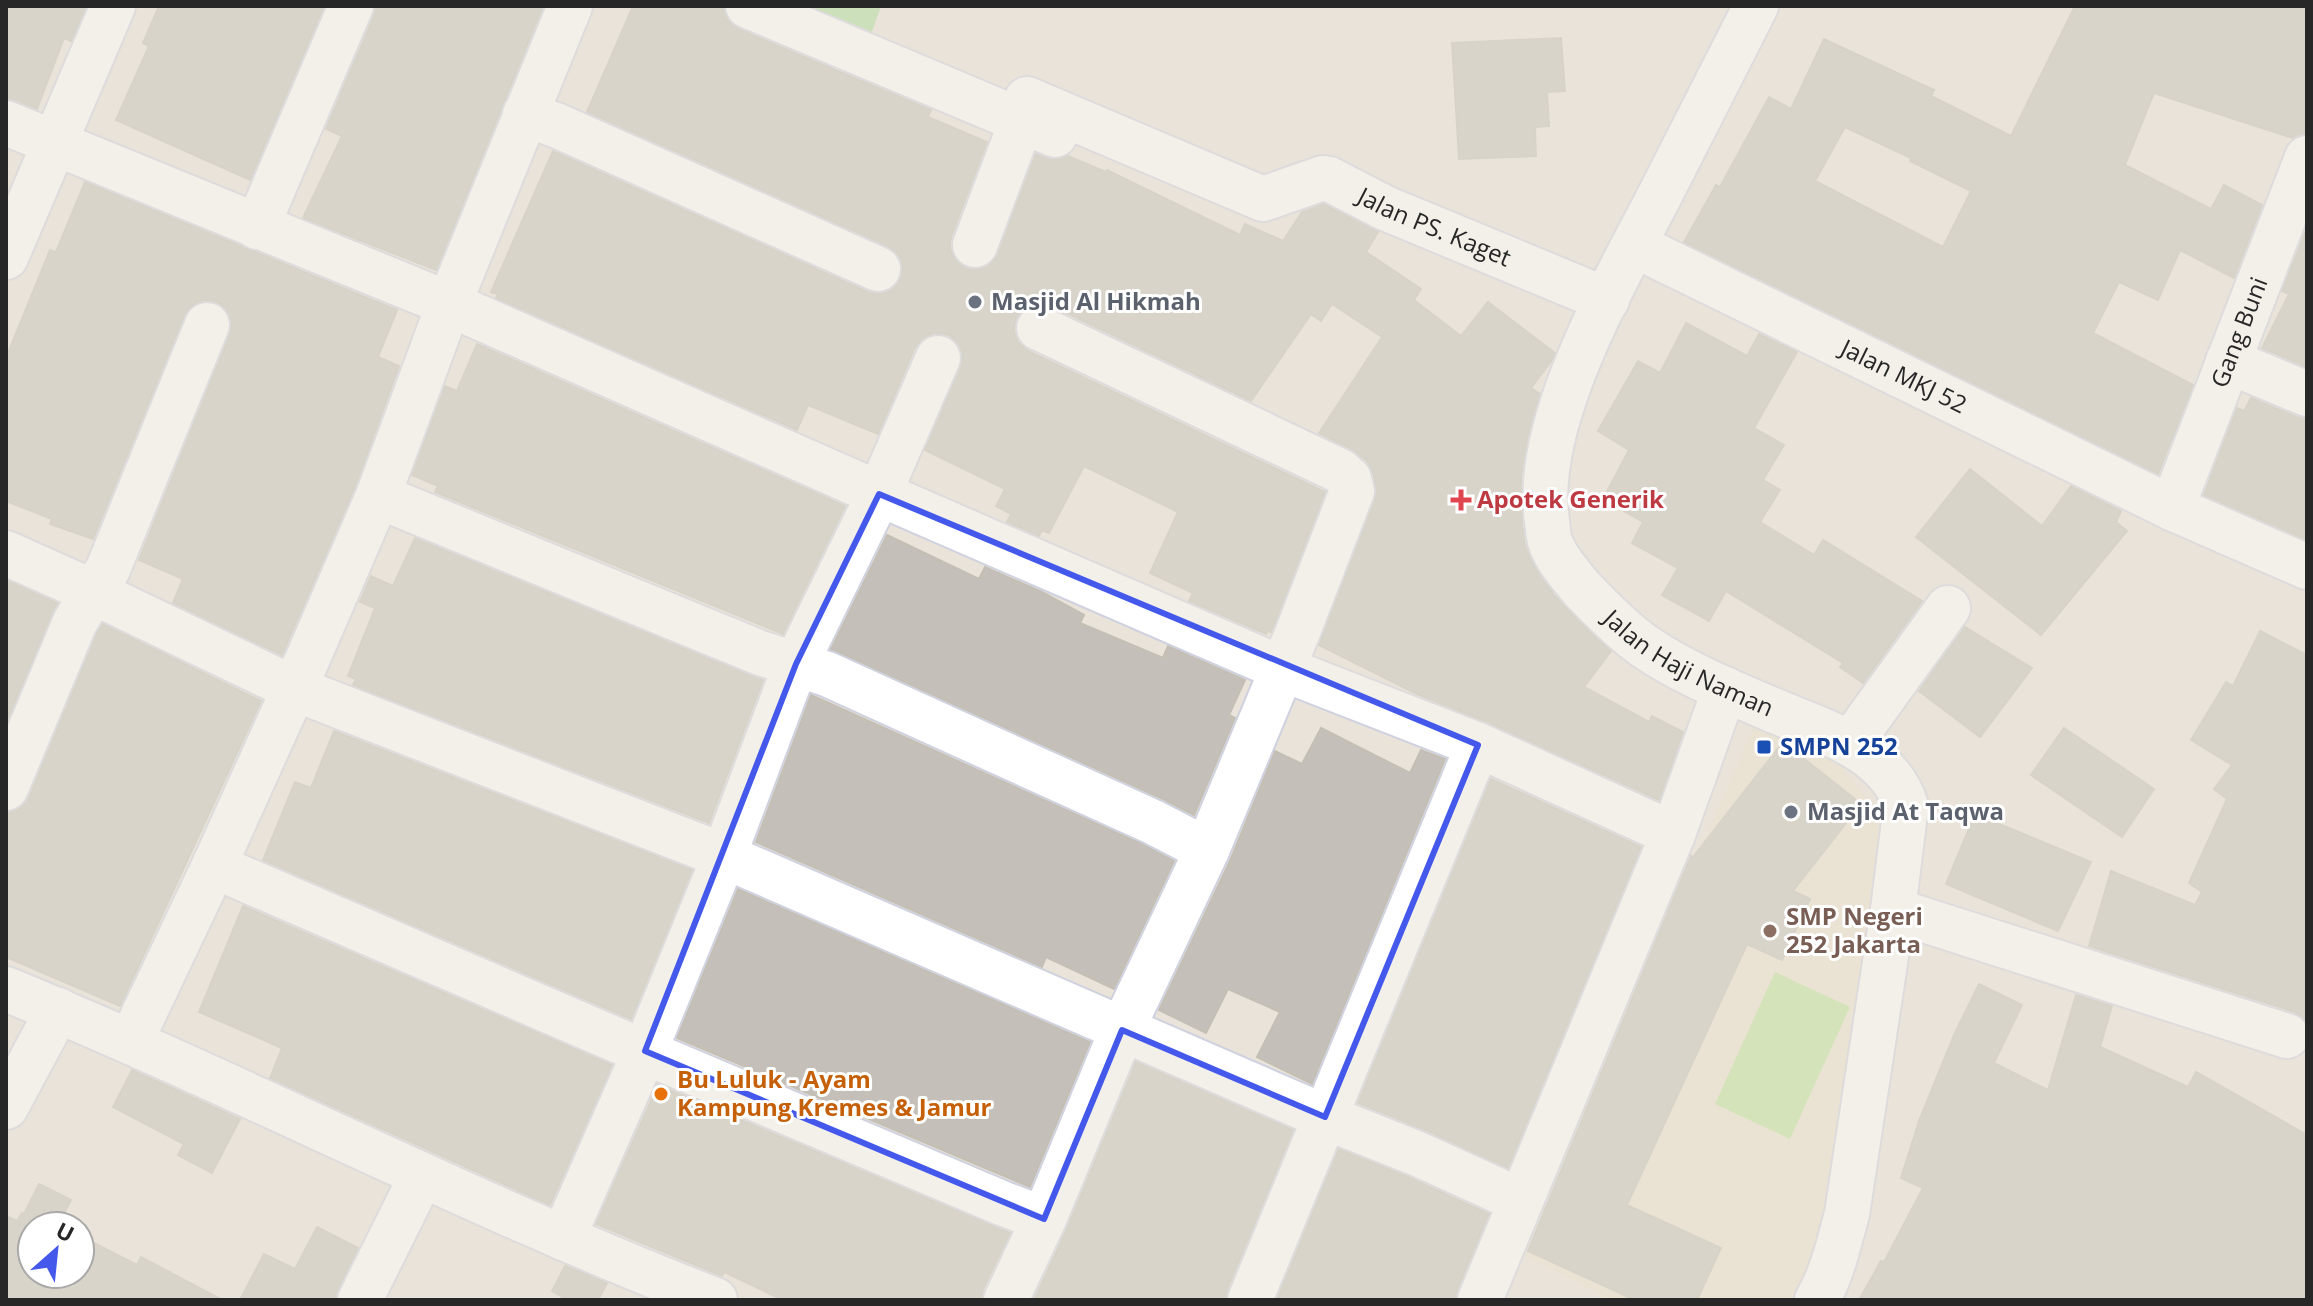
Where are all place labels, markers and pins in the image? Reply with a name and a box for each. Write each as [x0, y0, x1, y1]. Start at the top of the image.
place label: Masjid Al Hikmah [991, 284, 1201, 317]
marker: Masjid Al Hikmah [966, 293, 984, 311]
place label: Apotek Generik [1477, 482, 1664, 515]
marker: Apotek Generik [1452, 491, 1470, 509]
place label: SMPN 252 [1780, 729, 1898, 762]
marker: SMPN 252 [1755, 738, 1773, 756]
place label: Masjid At Taqwa [1807, 794, 2004, 827]
marker: Masjid At Taqwa [1782, 803, 1800, 821]
place label: SMP Negeri 252 Jakarta [1786, 899, 1923, 960]
marker: SMP Negeri 252 Jakarta [1761, 922, 1779, 940]
place label: Bu Luluk - Ayam Kampung Kremes & Jamur [677, 1062, 991, 1123]
marker: Bu Luluk - Ayam Kampung Kremes & Jamur [652, 1085, 670, 1103]

